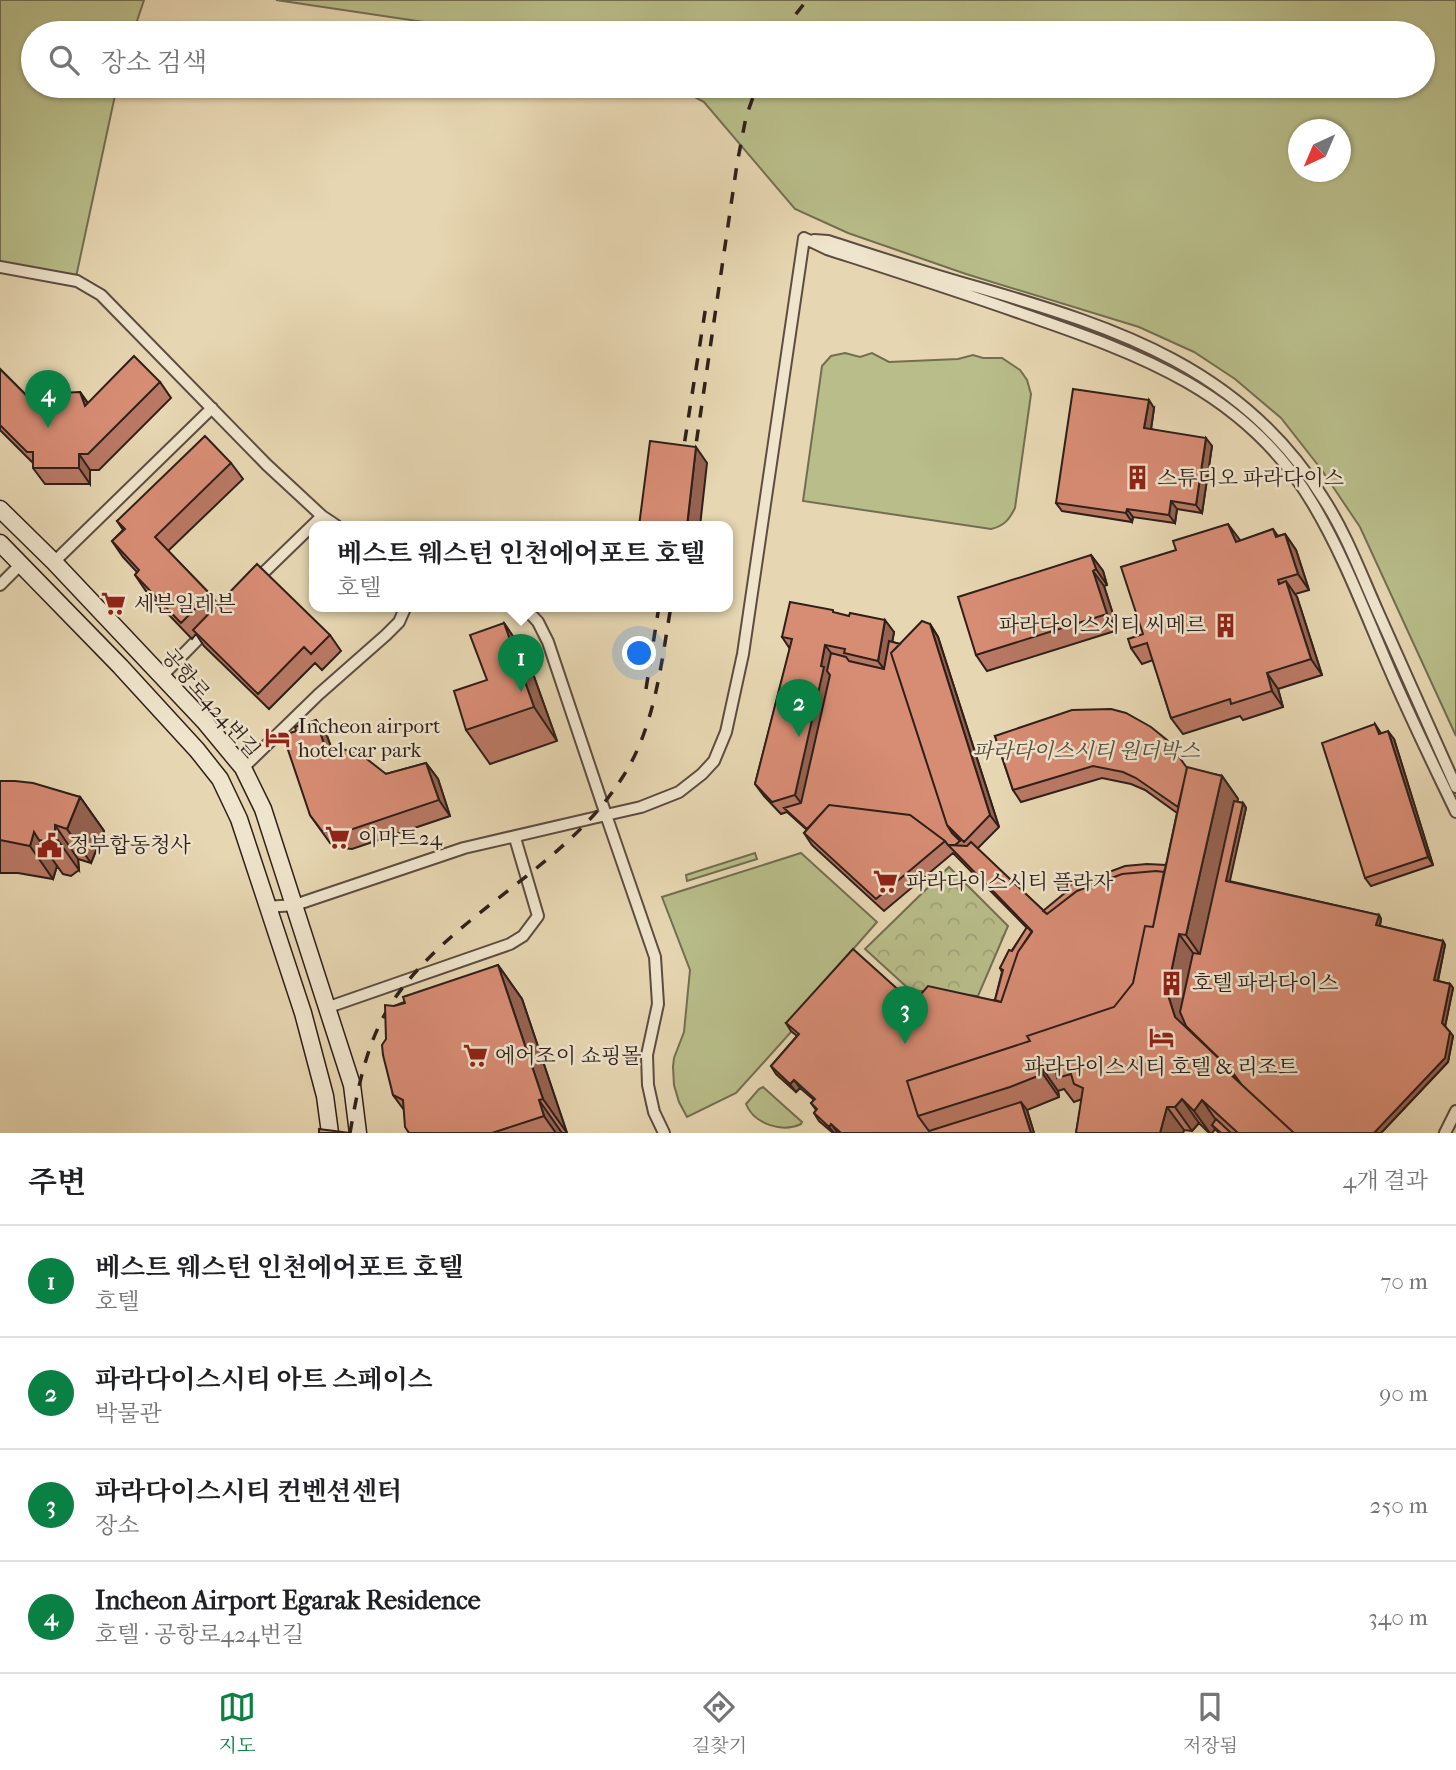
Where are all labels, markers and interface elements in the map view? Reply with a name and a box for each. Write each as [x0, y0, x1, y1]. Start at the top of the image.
search box [21, 21, 1435, 98]
icon: search [45, 41, 83, 79]
text: 장소 검색 [101, 47, 207, 78]
north arrow [1288, 119, 1351, 182]
pin: 4 [25, 370, 71, 428]
building icon: 스튜디오 파라다이스 [1123, 464, 1151, 492]
place label: 스튜디오 파라다이스 [1157, 466, 1344, 490]
popup [309, 521, 733, 612]
text: 베스트 웨스턴 인천에어포트 호텔 [337, 538, 705, 569]
text: 호텔 [337, 574, 381, 601]
supermarket icon: 세븐일레븐 [100, 590, 128, 618]
place label: 세븐일레븐 [134, 592, 235, 616]
building icon: 파라다이스시티 씨메르 [1212, 611, 1240, 639]
place label: 파라다이스시티 씨메르 [999, 613, 1206, 637]
pin: 1 [498, 634, 544, 692]
your location [622, 636, 656, 670]
street label: 공항로424번길 [157, 643, 265, 763]
pin: 2 [776, 679, 822, 737]
place label: Incheon airport hotel car park [298, 714, 441, 762]
hotel icon: Incheon airport hotel car park [264, 724, 292, 752]
park label: 파라다이스시티 원더박스 [972, 739, 1201, 763]
supermarket icon: 이마트24 [324, 824, 352, 852]
place label: 이마트24 [358, 826, 443, 850]
public building icon: 정부합동청사 [35, 831, 63, 859]
place label: 정부합동청사 [69, 833, 191, 857]
supermarket icon: 파라다이스시티 플라자 [872, 868, 900, 896]
place label: 파라다이스시티 플라자 [906, 870, 1114, 894]
building icon: 호텔 파라다이스 [1158, 969, 1186, 997]
place label: 호텔 파라다이스 [1192, 971, 1339, 995]
pin: 3 [882, 986, 928, 1044]
hotel icon: 파라다이스시티 호텔 & 리조트 [1147, 1024, 1175, 1052]
supermarket icon: 에어조이 쇼핑몰 [461, 1042, 489, 1070]
place label: 에어조이 쇼핑몰 [495, 1044, 642, 1068]
place label: 파라다이스시티 호텔 & 리조트 [1024, 1055, 1298, 1079]
text: 주변 [28, 1165, 86, 1200]
text: 4개 결과 [1343, 1167, 1428, 1194]
text: 베스트 웨스턴 인천에어포트 호텔 [95, 1252, 463, 1283]
text: 1 [47, 1268, 55, 1295]
text: 70 m [1380, 1268, 1428, 1295]
text: 호텔 [95, 1288, 139, 1315]
text: 파라다이스시티 아트 스페이스 [95, 1364, 433, 1395]
text: 2 [45, 1380, 57, 1407]
text: 90 m [1379, 1380, 1428, 1407]
text: 박물관 [95, 1400, 162, 1427]
text: 파라다이스시티 컨벤션센터 [95, 1476, 402, 1507]
text: 3 [46, 1492, 56, 1519]
text: 250 m [1370, 1492, 1428, 1519]
text: 장소 [95, 1512, 139, 1539]
text: Incheon Airport Egarak Residence [95, 1585, 481, 1616]
text: 4 [44, 1604, 58, 1631]
text: 340 m [1368, 1604, 1428, 1631]
text: 호텔 · 공항로424번길 [95, 1621, 304, 1648]
tab: 지도 [218, 1688, 256, 1757]
tab: 길찾기 [692, 1688, 747, 1757]
tab: 저장됨 [1183, 1688, 1238, 1757]

